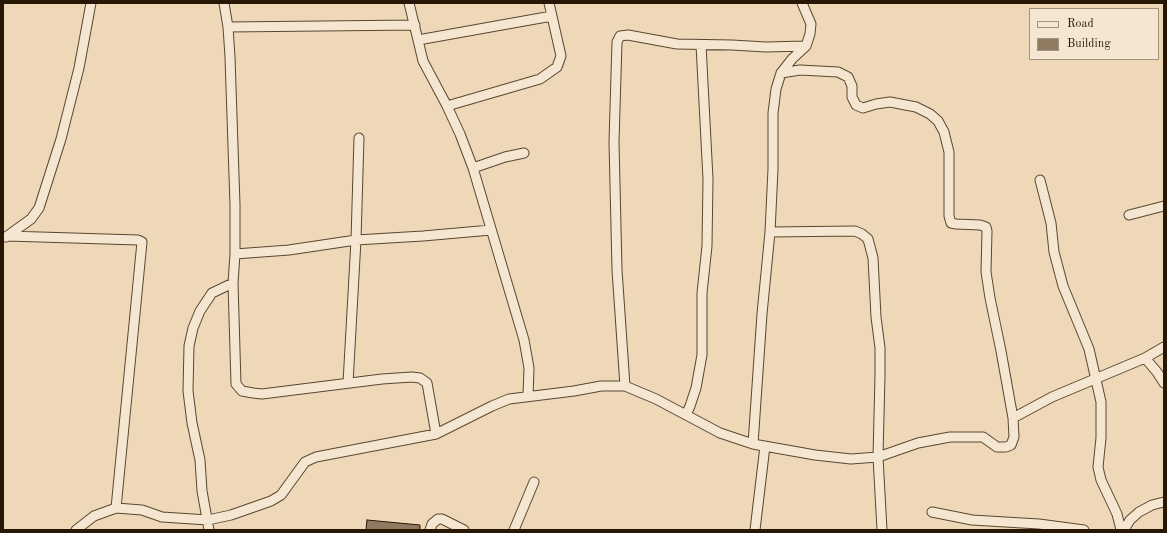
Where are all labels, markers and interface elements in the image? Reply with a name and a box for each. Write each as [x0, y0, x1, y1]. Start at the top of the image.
legend [1029, 8, 1159, 60]
text: Road [1067, 18, 1094, 30]
text: Building [1067, 38, 1111, 50]

